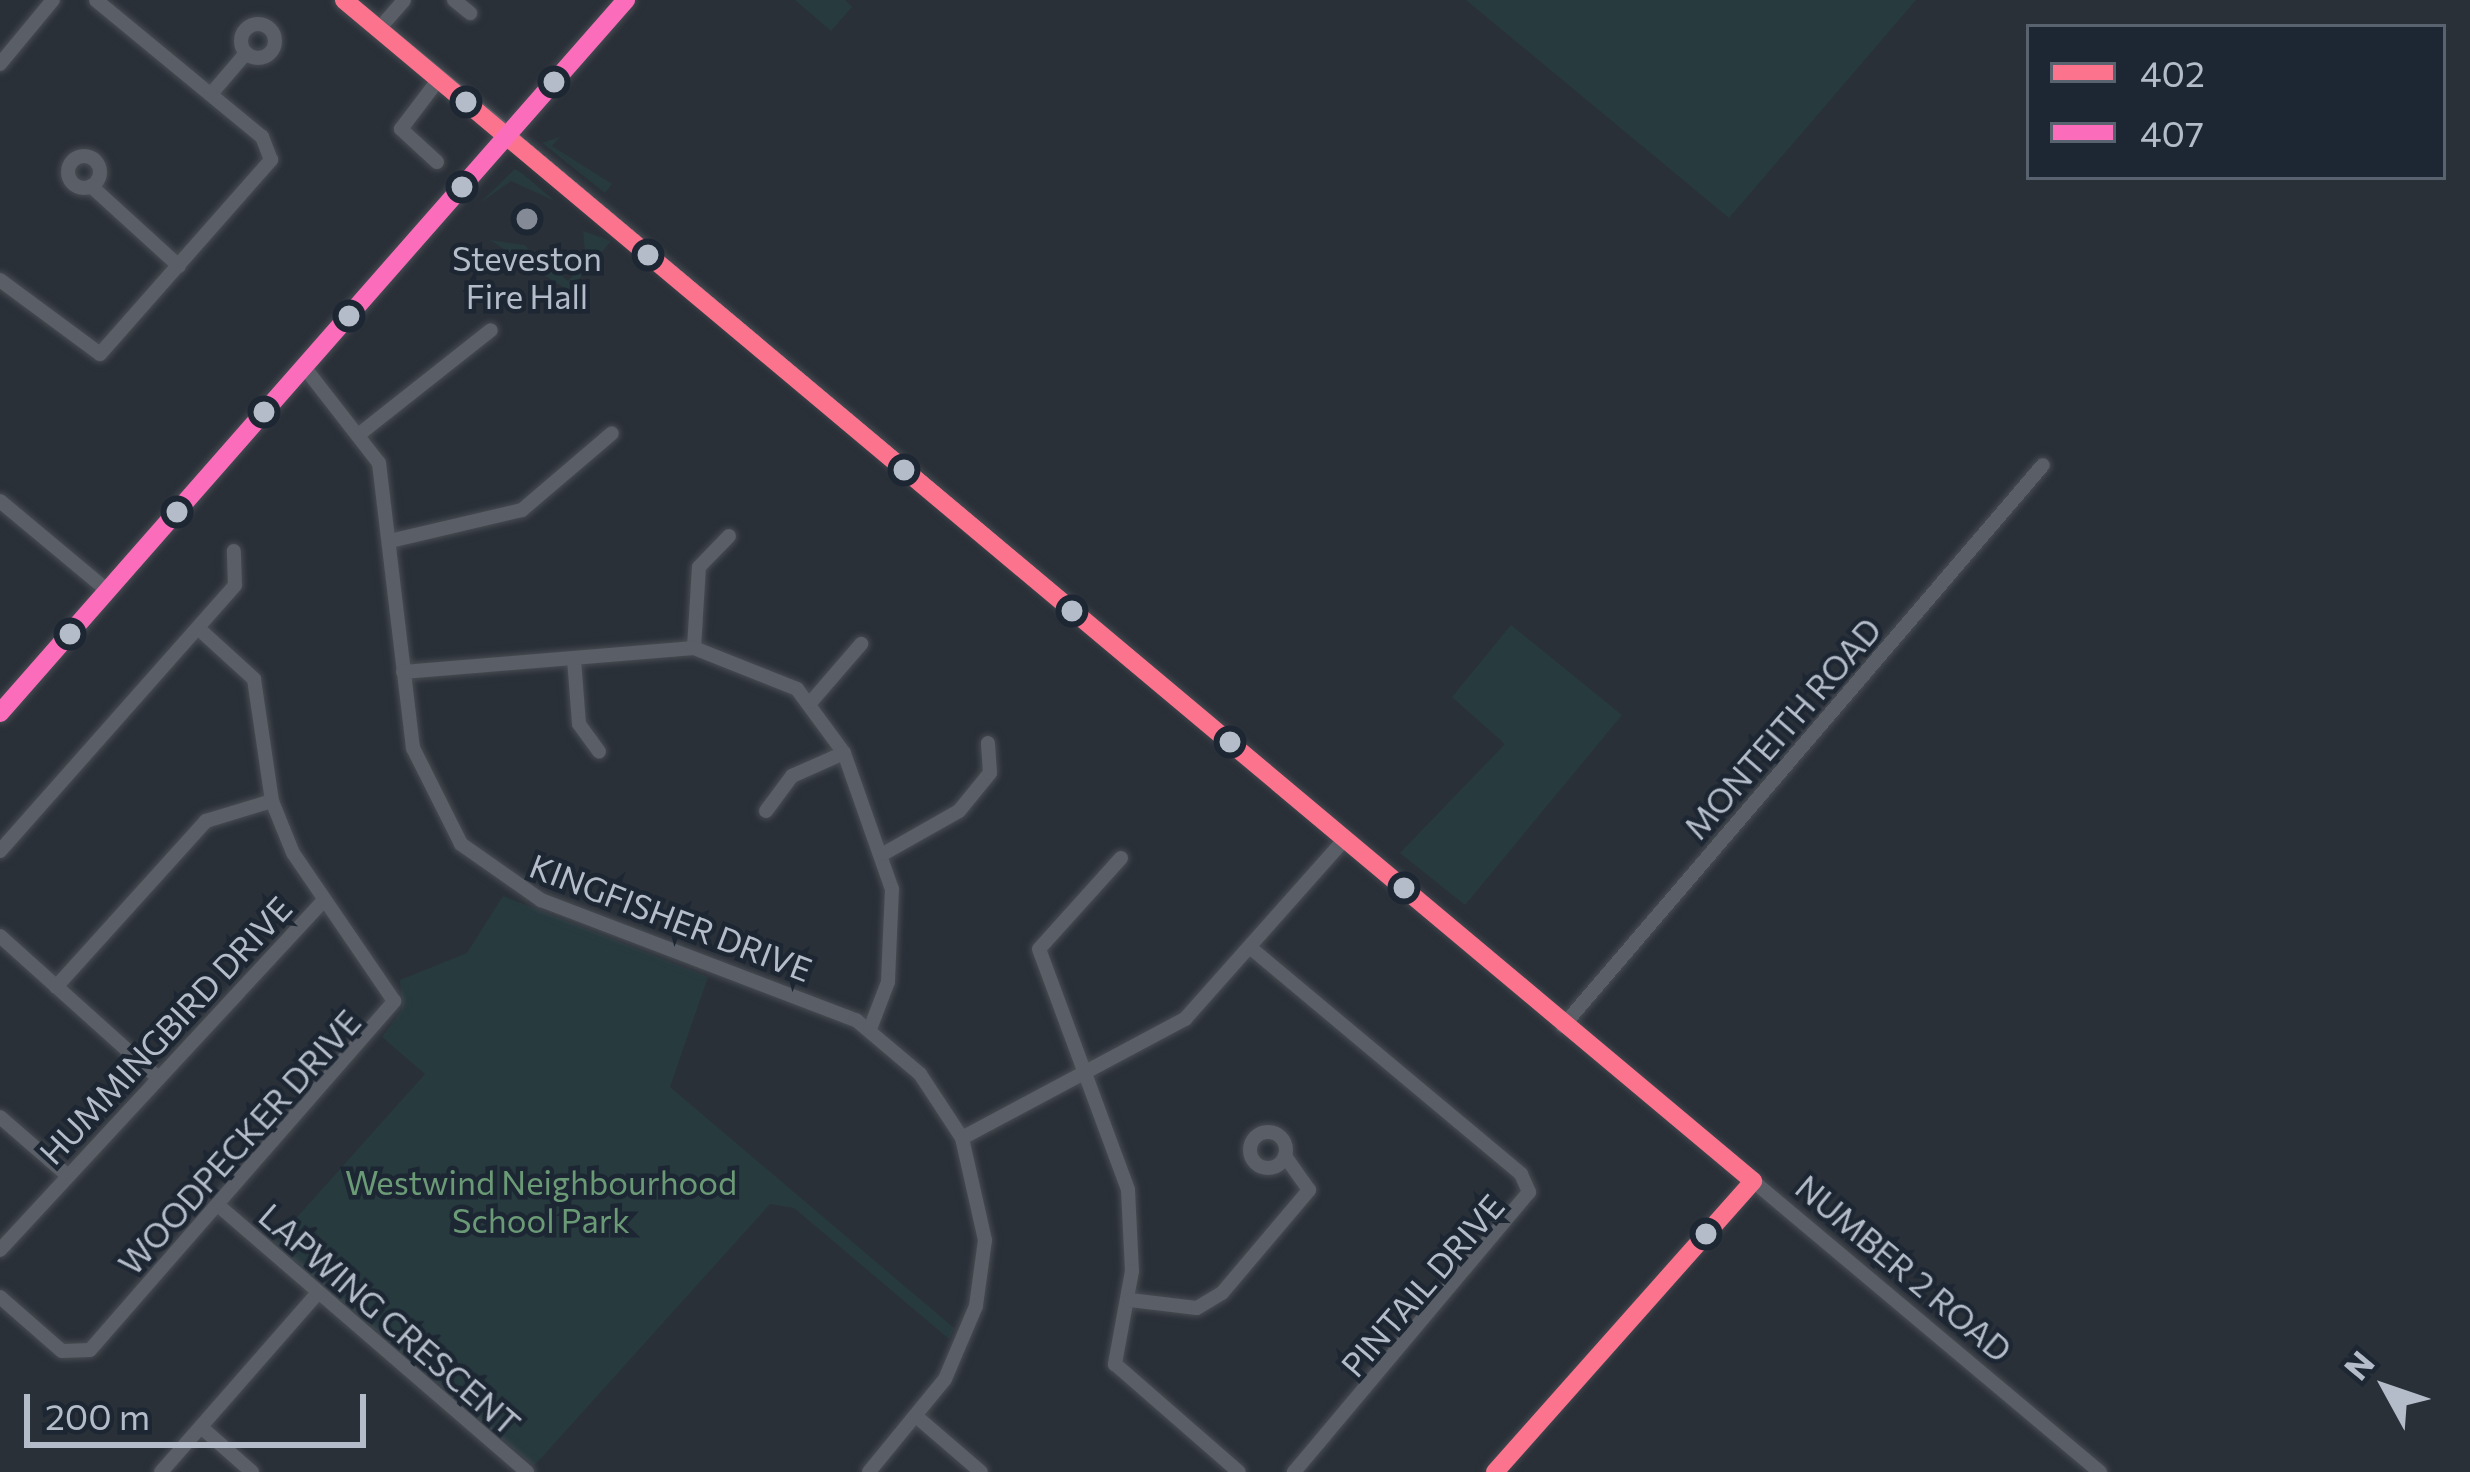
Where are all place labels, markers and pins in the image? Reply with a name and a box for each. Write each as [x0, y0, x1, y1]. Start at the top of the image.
unlabelled marker [543, 71, 565, 93]
unlabelled marker [455, 91, 477, 113]
unlabelled marker [451, 176, 473, 198]
marker: Steveston Fire Hall [514, 206, 540, 232]
place label: Steveston Fire Hall [452, 238, 602, 316]
unlabelled marker [637, 244, 659, 266]
unlabelled marker [338, 305, 360, 327]
unlabelled marker [253, 401, 275, 423]
unlabelled marker [893, 459, 915, 481]
unlabelled marker [166, 501, 188, 523]
unlabelled marker [1061, 600, 1083, 622]
unlabelled marker [59, 623, 81, 645]
unlabelled marker [1219, 731, 1241, 753]
unlabelled marker [1393, 877, 1415, 899]
unlabelled marker [1695, 1223, 1717, 1245]

